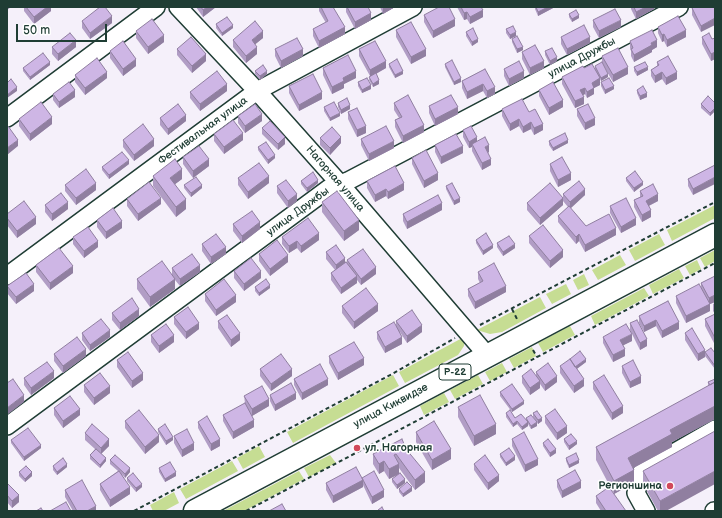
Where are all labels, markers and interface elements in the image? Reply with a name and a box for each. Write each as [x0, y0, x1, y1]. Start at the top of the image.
scale bar [18, 16, 109, 42]
text: 50 m [23, 23, 50, 38]
street label: улица Дружбы [546, 35, 618, 81]
street label: Фестивальная улица [156, 94, 250, 168]
street label: Нагорная улица [303, 143, 367, 215]
street label: улица Дружбы [264, 185, 332, 239]
road number: Р-22 [439, 364, 471, 380]
street label: улица Киквидзе [351, 381, 431, 431]
place label: ул. Нагорная [365, 441, 432, 455]
marker: ул. Нагорная [352, 443, 362, 453]
place label: Регионшина [598, 479, 662, 493]
marker: Регионшина [665, 481, 675, 491]

